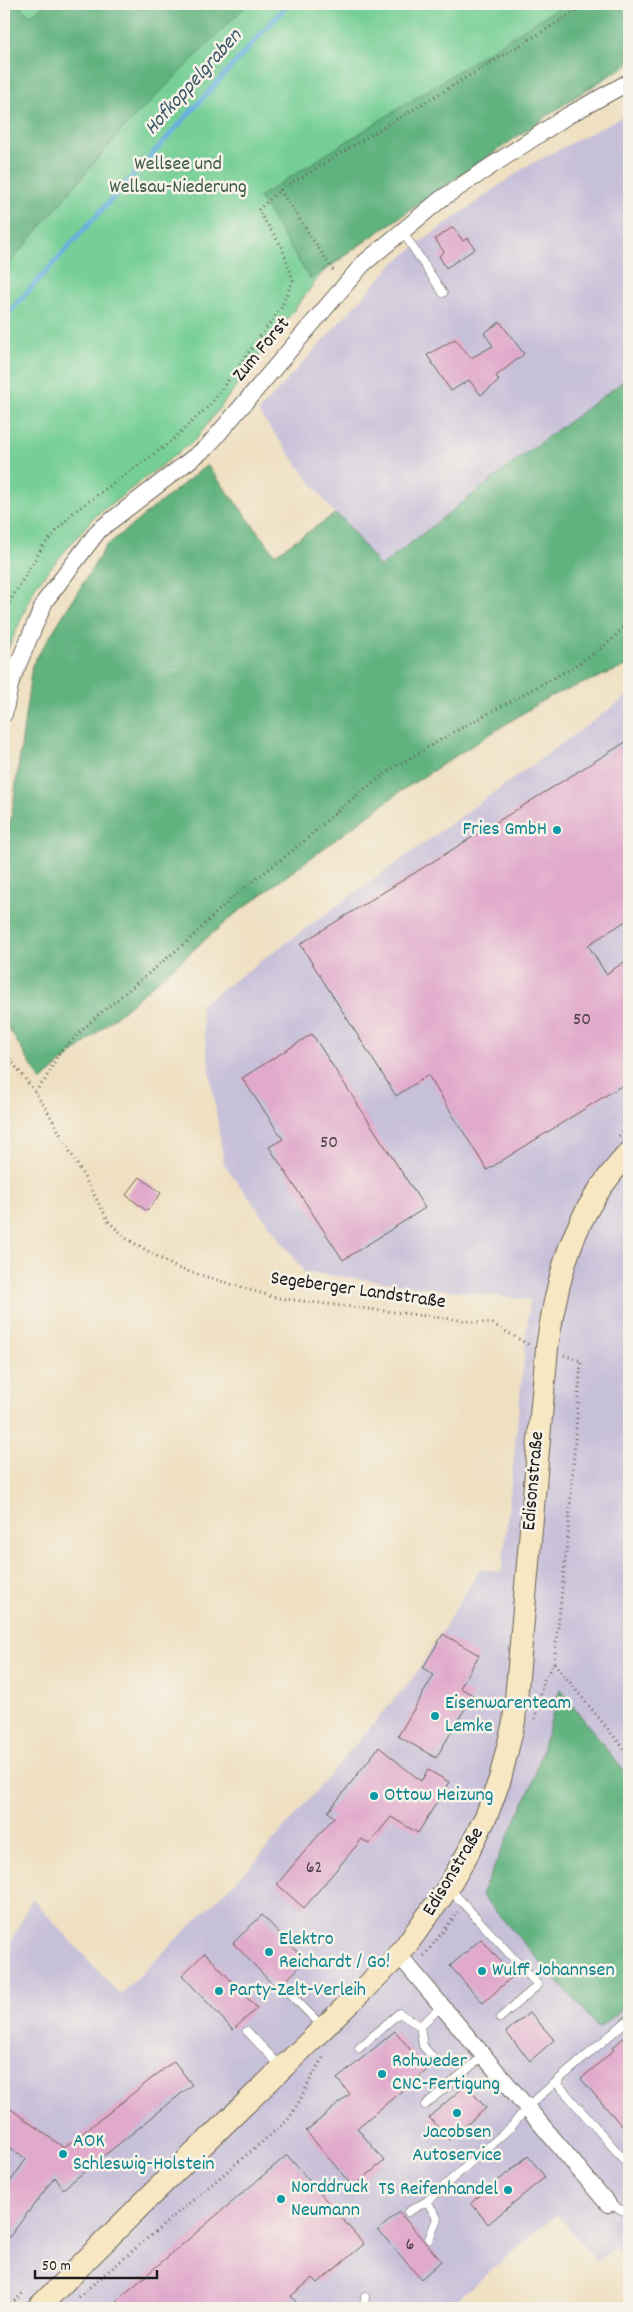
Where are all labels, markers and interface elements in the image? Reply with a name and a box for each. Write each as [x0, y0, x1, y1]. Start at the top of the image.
water label: Hofkoppelgraben [138, 22, 251, 143]
park label: Wellsee und Wellsau-Niederung [109, 151, 247, 202]
street label: Zum Forst [227, 312, 297, 388]
place label: Fries GmbH [462, 816, 547, 844]
marker: Fries GmbH [551, 824, 563, 836]
house number: 50 [573, 1008, 591, 1033]
house number: 50 [320, 1131, 338, 1156]
street label: Segeberger Landstraße [269, 1265, 448, 1317]
street label: Edisonstraße [516, 1430, 552, 1532]
place label: Eisenwarenteam Lemke [445, 1690, 571, 1741]
marker: Eisenwarenteam Lemke [429, 1710, 441, 1722]
place label: Ottow Heizung [384, 1782, 494, 1810]
marker: Ottow Heizung [368, 1790, 380, 1802]
street label: Edisonstraße [416, 1822, 492, 1922]
house number: 62 [306, 1856, 322, 1881]
place label: Elektro Reichardt / Go! [279, 1926, 390, 1977]
marker: Elektro Reichardt / Go! [263, 1946, 275, 1958]
place label: Wulff Johannsen [492, 1957, 615, 1985]
marker: Wulff Johannsen [476, 1965, 488, 1977]
place label: Party-Zelt-Verleih [229, 1977, 366, 2005]
marker: Party-Zelt-Verleih [213, 1985, 225, 1997]
place label: Rohweder CNC-Fertigung [392, 2048, 500, 2099]
marker: Rohweder CNC-Fertigung [376, 2068, 388, 2080]
marker: Jacobsen Autoservice [451, 2107, 463, 2119]
place label: Jacobsen Autoservice [412, 2119, 502, 2170]
place label: AOK Schleswig-Holstein [73, 2128, 215, 2179]
marker: AOK Schleswig-Holstein [57, 2148, 69, 2160]
place label: Norddruck Neumann [291, 2174, 368, 2225]
place label: TS Reifenhandel [379, 2176, 498, 2204]
marker: TS Reifenhandel [502, 2184, 514, 2196]
marker: Norddruck Neumann [275, 2193, 287, 2205]
house number: 6 [406, 2233, 414, 2258]
scale bar [35, 2247, 158, 2279]
text: 50 m [42, 2256, 71, 2278]

